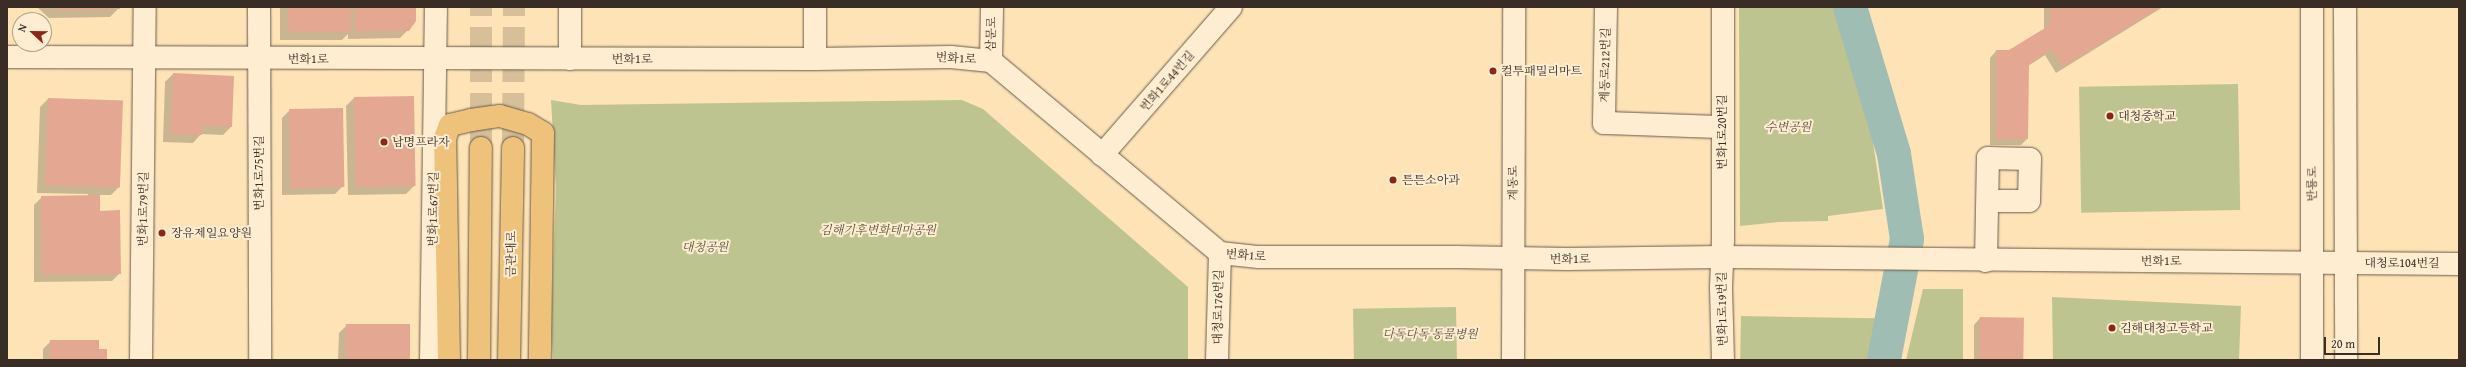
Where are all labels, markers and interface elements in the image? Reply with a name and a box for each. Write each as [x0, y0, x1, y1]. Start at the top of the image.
north arrow [12, 12, 52, 52]
street label: 삼문로 [983, 16, 999, 52]
text: N [13, 21, 31, 34]
street label: 계동로212번길 [1597, 27, 1613, 103]
street label: 번화1로44번길 [1137, 48, 1197, 114]
street label: 번화1로 [935, 50, 977, 66]
street label: 번화1로 [288, 52, 328, 66]
street label: 번화1로 [612, 52, 652, 66]
place label: 컬투패밀리마트 [1501, 64, 1582, 78]
marker: 컬투패밀리마트 [1488, 66, 1498, 76]
street label: 번화1로20번길 [1715, 94, 1729, 170]
place label: 대청중학교 [2118, 109, 2176, 123]
marker: 대청중학교 [2105, 111, 2115, 121]
park label: 수변공원 [1765, 120, 1811, 134]
street label: 번화1로75번길 [252, 135, 266, 211]
place label: 남명프라자 [392, 135, 450, 149]
marker: 남명프라자 [379, 137, 389, 147]
street label: 계동로 [1506, 166, 1520, 200]
street label: 반룡로 [2305, 167, 2319, 201]
street label: 번화1로79번길 [135, 171, 151, 247]
street label: 번화1로67번길 [425, 171, 441, 247]
place label: 튼튼소아과 [1402, 173, 1460, 187]
marker: 튼튼소아과 [1387, 174, 1399, 186]
park label: 김해기후변화테마공원 [820, 223, 936, 237]
place label: 장유제일요양원 [171, 226, 252, 240]
marker: 장유제일요양원 [156, 227, 168, 239]
street label: 금관대로 [503, 231, 519, 277]
park label: 대청공원 [682, 240, 728, 254]
street label: 번화1로 [1225, 246, 1267, 264]
street label: 번화1로 [1550, 252, 1590, 266]
street label: 번화1로 [2141, 254, 2181, 268]
street label: 대청로104번길 [2364, 256, 2440, 270]
street label: 대청로176번길 [1210, 269, 1226, 345]
street label: 번화1로19번길 [1714, 271, 1730, 347]
place label: 김해대청고등학교 [2120, 321, 2213, 335]
marker: 김해대청고등학교 [2107, 323, 2117, 333]
park label: 다독다독 동물병원 [1382, 327, 1478, 341]
scale bar [2326, 329, 2382, 355]
text: 20 m [2331, 335, 2355, 352]

